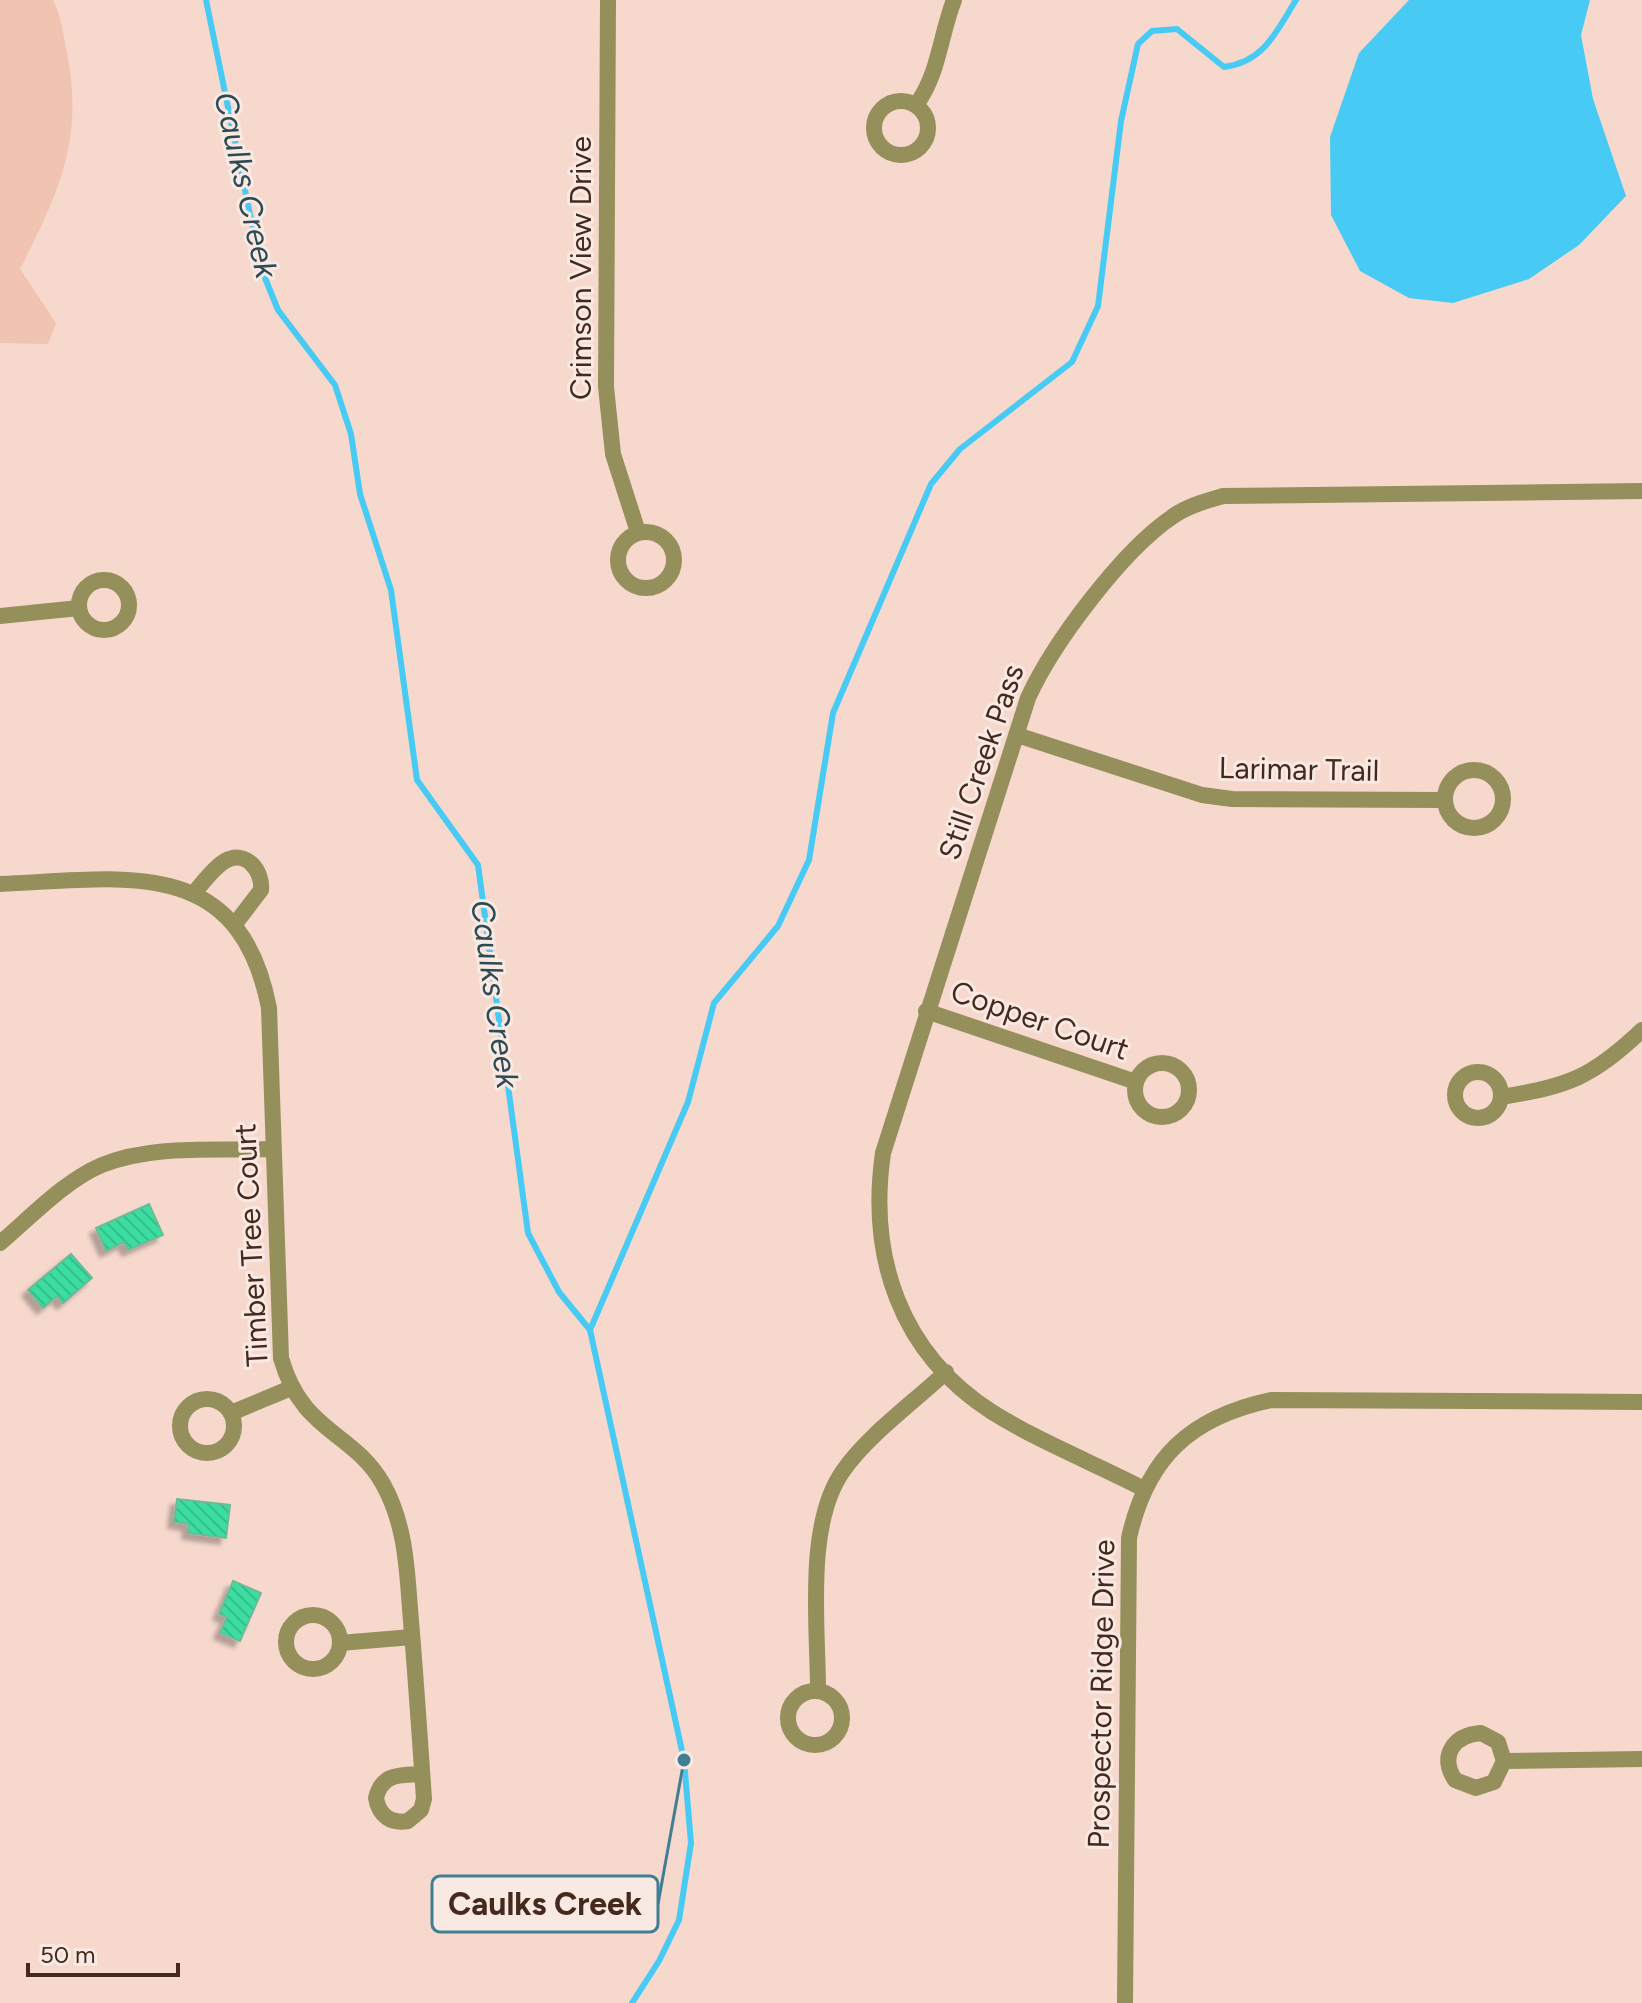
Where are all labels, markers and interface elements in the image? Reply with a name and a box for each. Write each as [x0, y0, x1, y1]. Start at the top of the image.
water label: Caulks Creek [206, 88, 286, 283]
street label: Crimson View Drive [562, 136, 599, 400]
street label: Still Creek Pass [930, 659, 1032, 865]
street label: Larimar Trail [1218, 749, 1380, 789]
water label: Caulks Creek [463, 897, 527, 1092]
street label: Copper Court [946, 972, 1134, 1068]
street label: Timber Tree Court [226, 1123, 276, 1367]
street label: Prospector Ridge Drive [1080, 1539, 1122, 1849]
callout: Caulks Creek [432, 1876, 658, 1932]
text: Caulks Creek [448, 1885, 643, 1923]
scale bar [28, 1927, 178, 1977]
text: 50 m [40, 1940, 96, 1969]

